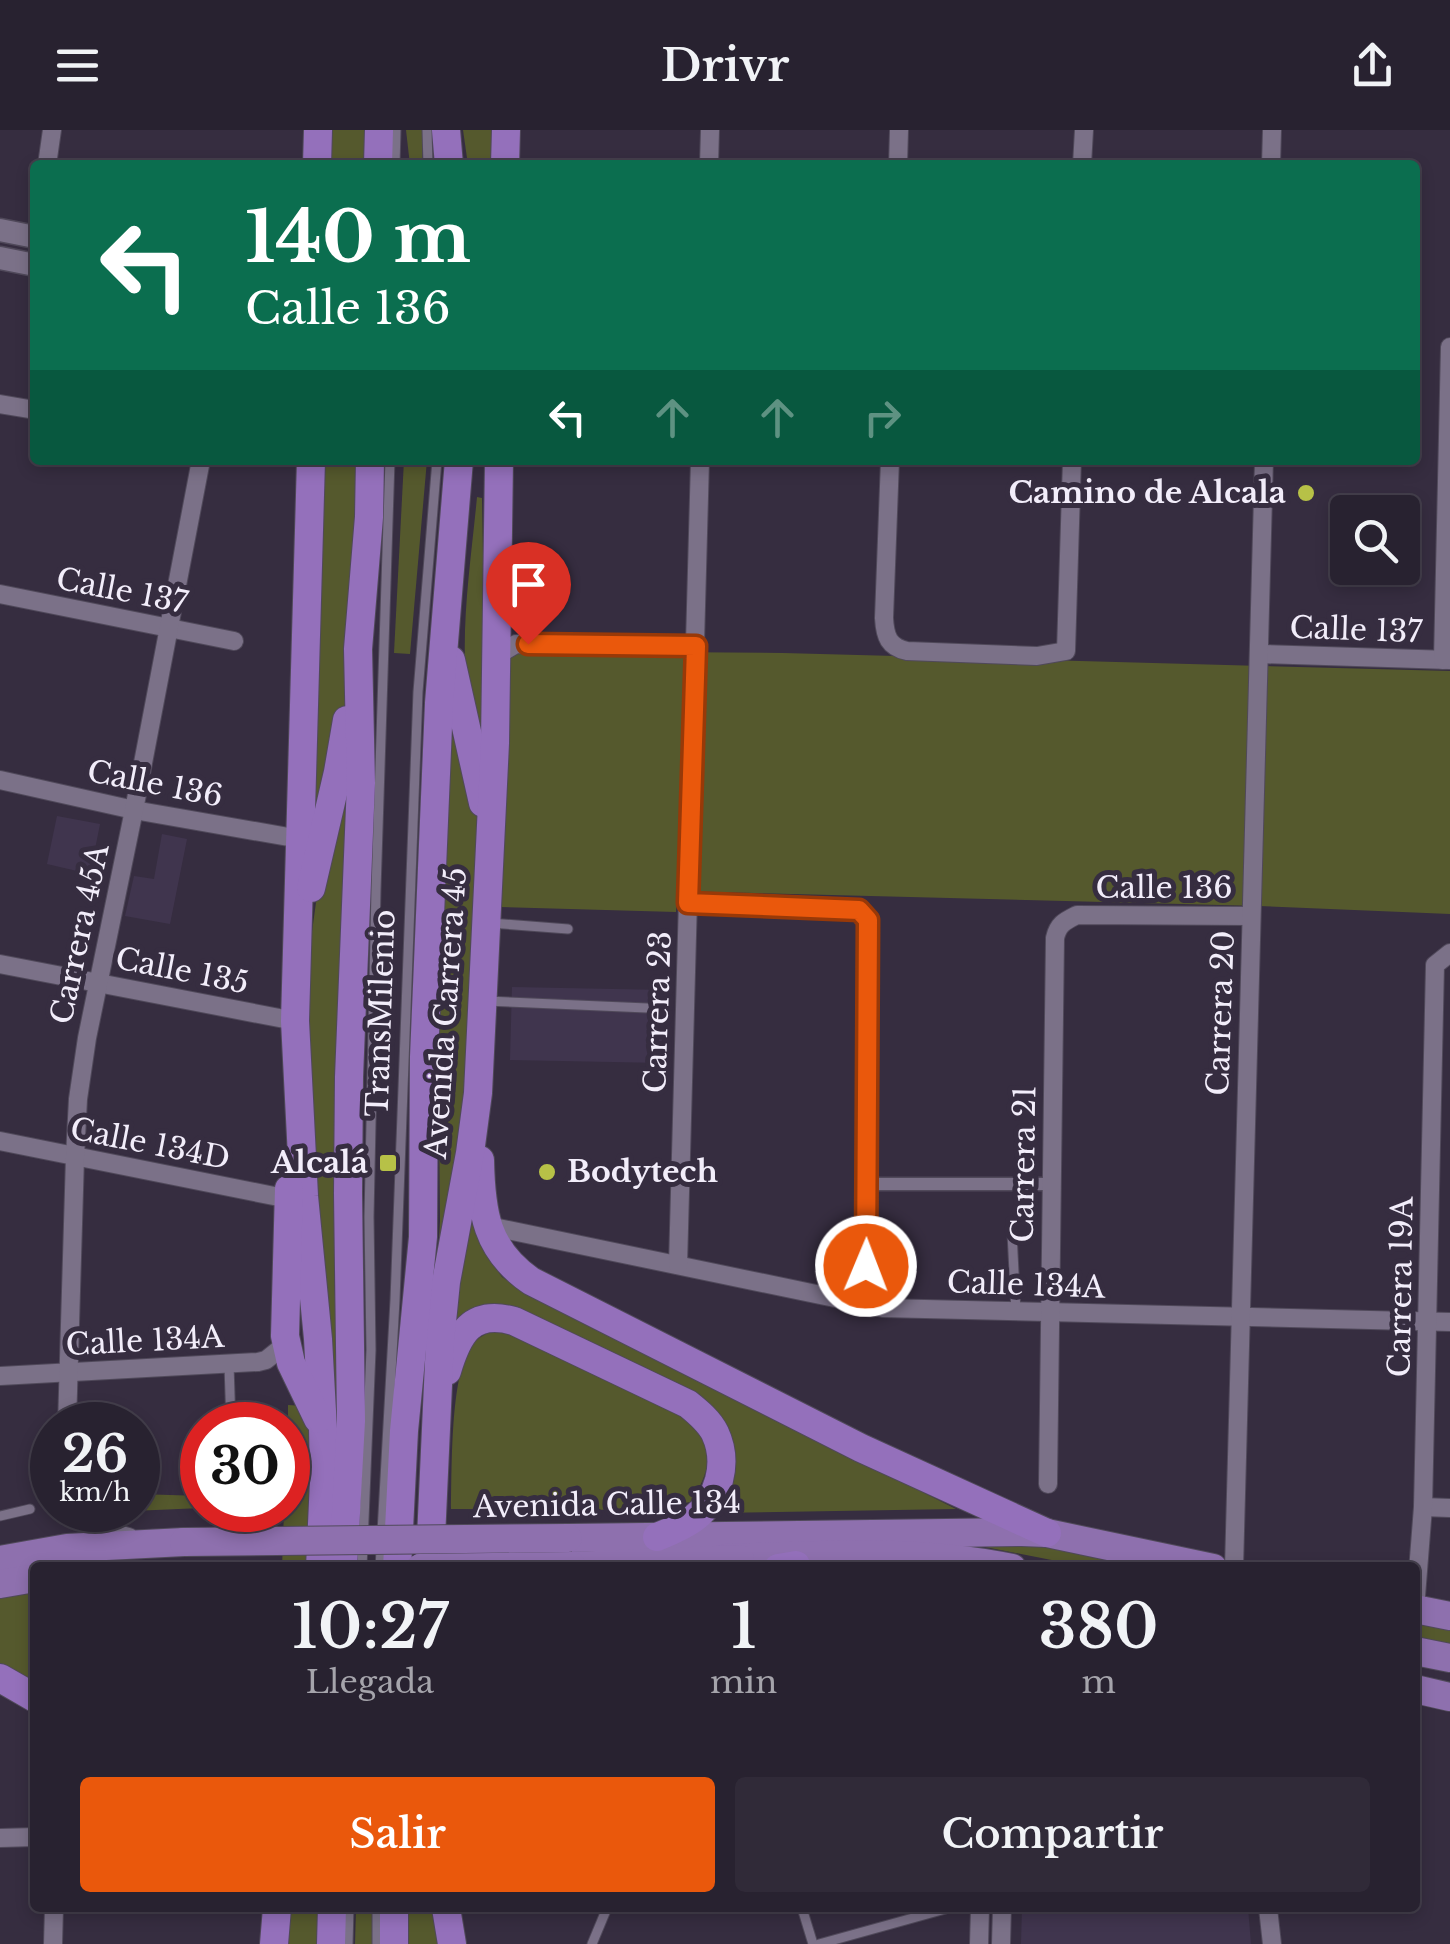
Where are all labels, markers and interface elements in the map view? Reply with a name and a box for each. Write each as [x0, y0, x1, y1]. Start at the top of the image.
text: Drivr [661, 37, 789, 93]
icon: menu [50, 38, 105, 93]
icon: share [1345, 38, 1400, 93]
text: 140 m [245, 194, 471, 281]
icon: left [80, 200, 210, 330]
text: Calle 136 [245, 280, 451, 336]
icon: left [540, 390, 595, 445]
icon: ahead [645, 390, 700, 445]
icon: ahead [750, 390, 805, 445]
icon: right [855, 390, 910, 445]
place label: Camino de Alcala [1008, 474, 1286, 511]
marker: Camino de Alcala [1295, 482, 1317, 504]
map controls [1330, 495, 1420, 585]
button: search [1330, 495, 1420, 585]
pin [486, 542, 571, 645]
icon: arrive [501, 557, 556, 612]
street label: Calle 137 [53, 560, 192, 622]
street label: Calle 137 [1289, 609, 1424, 650]
street label: Calle 136 [84, 752, 226, 815]
street label: Carrera 45A [42, 840, 117, 1027]
street label: Avenida Carrera 45 [417, 866, 474, 1161]
street label: Calle 136 [1095, 869, 1233, 906]
street label: TransMilenio [358, 909, 403, 1117]
street label: Carrera 23 [636, 930, 679, 1094]
street label: Carrera 20 [1199, 930, 1242, 1096]
street label: Calle 135 [112, 939, 252, 1002]
street label: Carrera 21 [1004, 1085, 1043, 1243]
street label: Calle 134D [67, 1110, 233, 1177]
place label: Alcalá [270, 1144, 368, 1181]
marker: Alcalá [377, 1152, 399, 1174]
place label: Bodytech [567, 1153, 718, 1190]
marker: Bodytech [536, 1161, 558, 1183]
street label: Carrera 19A [1380, 1196, 1421, 1378]
position arrow [814, 1214, 918, 1318]
street label: Calle 134A [946, 1263, 1107, 1306]
street label: Calle 134A [65, 1318, 226, 1363]
speed limit sign: 30 [180, 1402, 310, 1532]
text: 26 [62, 1423, 128, 1486]
text: km/h [60, 1477, 130, 1508]
street label: Avenida Calle 134 [472, 1484, 741, 1525]
text: 10:27 [291, 1590, 448, 1664]
text: 1 [730, 1590, 757, 1664]
text: 380 [1039, 1590, 1159, 1664]
text: Llegada [306, 1662, 434, 1702]
text: min [710, 1662, 777, 1702]
text: m [1081, 1662, 1116, 1702]
button: Salir [80, 1777, 715, 1892]
button: Compartir [735, 1777, 1370, 1892]

